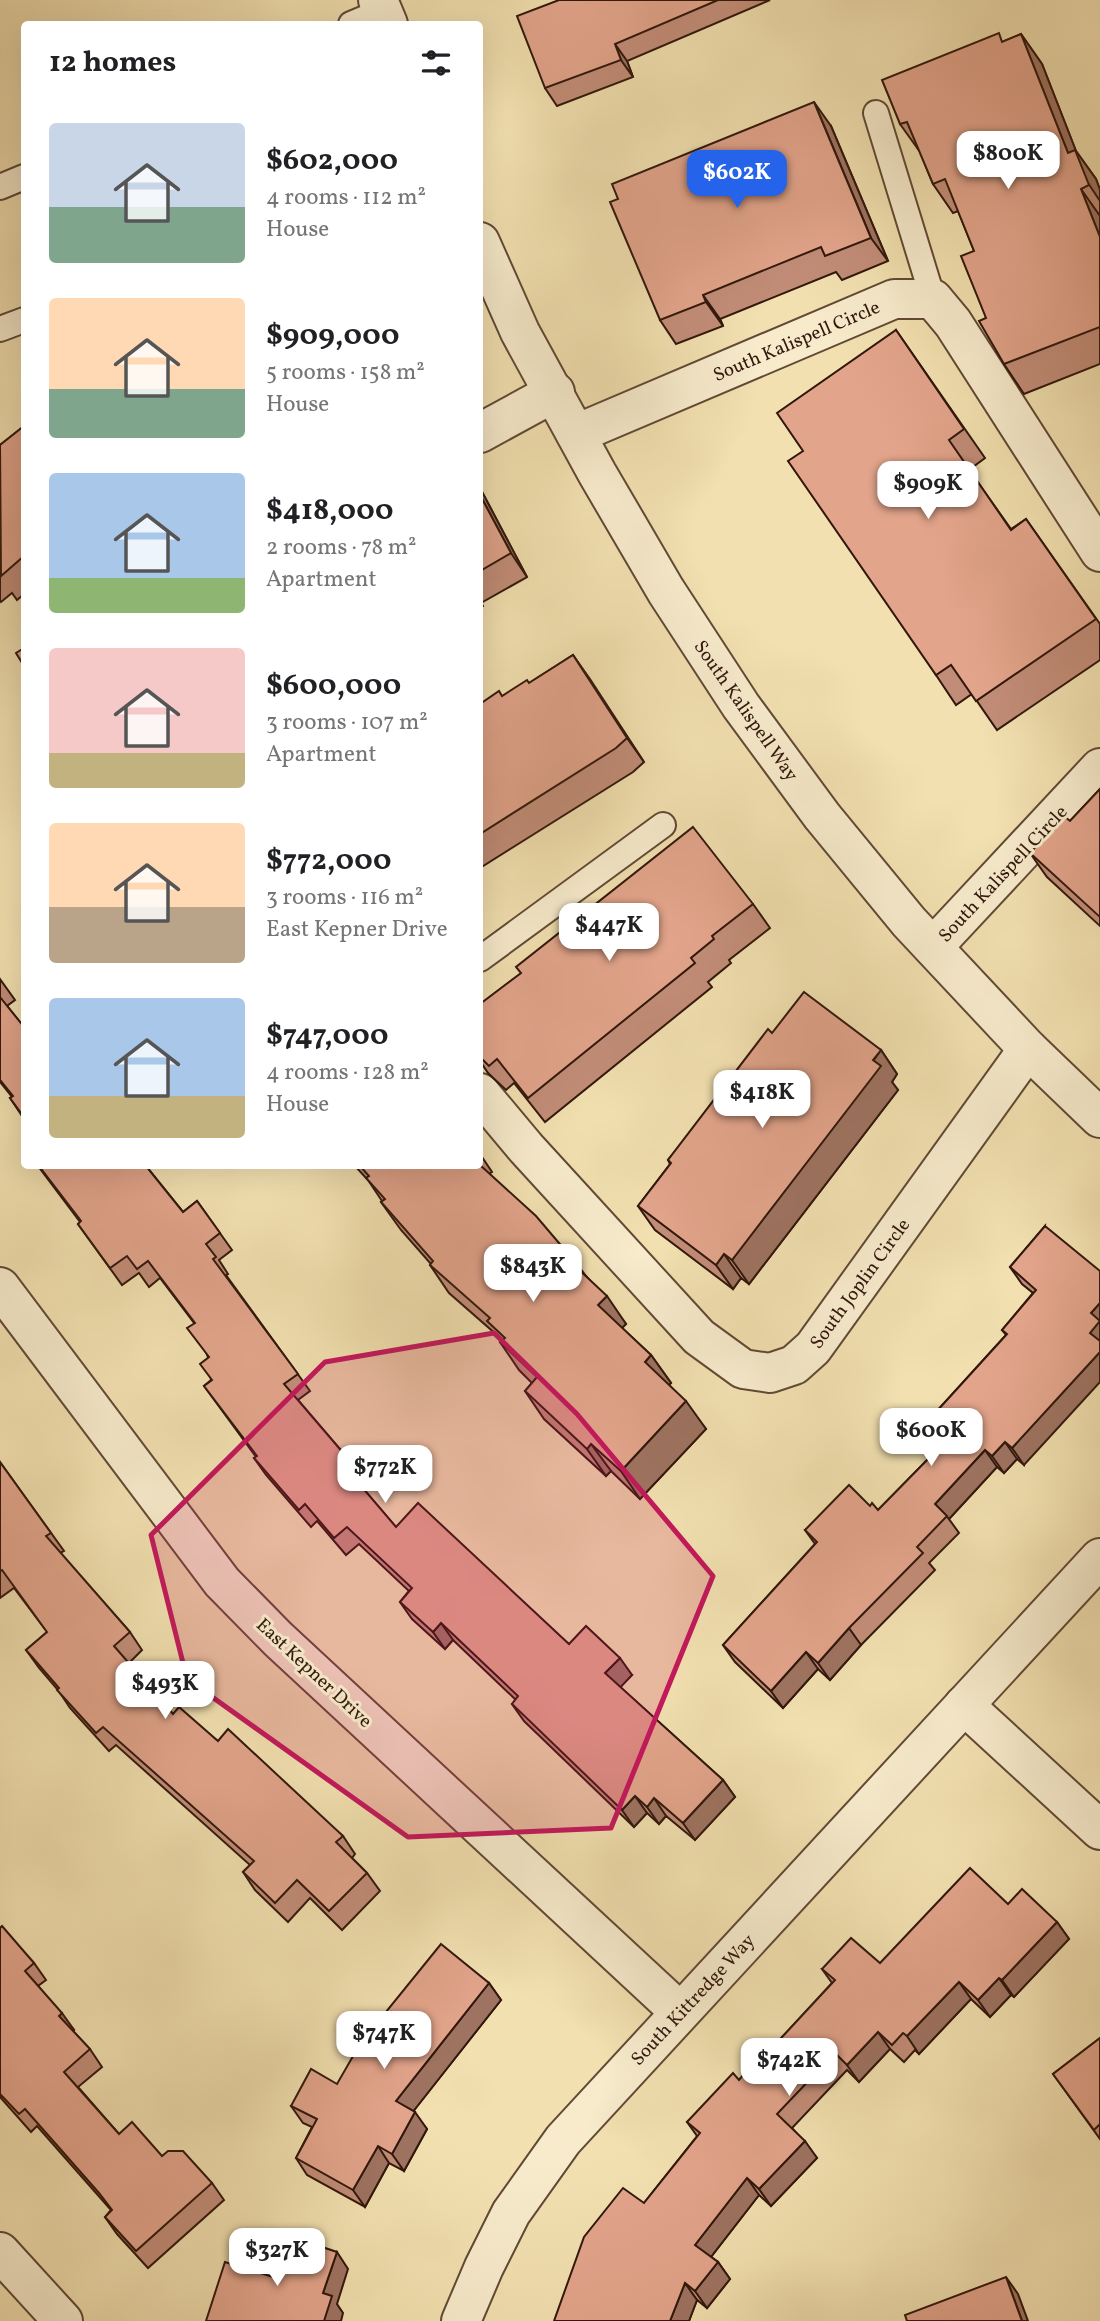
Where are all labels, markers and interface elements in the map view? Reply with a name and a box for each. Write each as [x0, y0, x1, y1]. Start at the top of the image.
text: 12 homes [49, 42, 176, 84]
icon: filters [417, 44, 455, 82]
pin: $800K [959, 132, 1057, 191]
text: $800K [973, 138, 1043, 170]
text: $602,000 [266, 140, 398, 182]
pin: $602K [688, 150, 786, 210]
icon: home [105, 151, 189, 235]
text: $602K [703, 157, 771, 189]
text: 4 rooms · 112 m² [266, 182, 426, 214]
text: House [266, 214, 329, 246]
street label: South Kalispell Circle [709, 295, 884, 389]
text: $909,000 [266, 315, 399, 357]
icon: home [105, 326, 189, 410]
text: 5 rooms · 158 m² [266, 357, 425, 389]
text: House [266, 389, 329, 421]
pin: $909K [879, 462, 977, 521]
text: $909K [893, 468, 963, 500]
text: $418,000 [266, 490, 394, 532]
icon: home [105, 501, 189, 585]
text: 2 rooms · 78 m² [266, 532, 417, 564]
text: Apartment [266, 564, 377, 596]
street label: South Kalispell Way [687, 636, 804, 787]
text: $600,000 [266, 665, 401, 707]
icon: home [105, 676, 189, 760]
text: 3 rooms · 107 m² [266, 707, 428, 739]
text: Apartment [266, 739, 377, 771]
street label: South Kalispell Circle [933, 800, 1074, 949]
text: $772,000 [266, 840, 391, 882]
icon: home [105, 851, 189, 935]
text: 3 rooms · 116 m² [266, 882, 423, 914]
pin: $447K [560, 904, 658, 963]
text: $447K [575, 910, 643, 942]
text: East Kepner Drive [266, 914, 448, 946]
text: $747,000 [266, 1015, 389, 1057]
icon: home [105, 1026, 189, 1110]
text: 4 rooms · 128 m² [266, 1057, 429, 1089]
pin: $418K [713, 1070, 811, 1130]
text: $418K [729, 1077, 795, 1109]
text: House [266, 1089, 329, 1121]
street label: South Joplin Circle [804, 1214, 917, 1355]
pin: $843K [484, 1244, 582, 1304]
text: $843K [500, 1251, 566, 1283]
pin: $600K [882, 1408, 980, 1468]
text: $600K [896, 1415, 966, 1447]
pin: $772K [336, 1446, 434, 1505]
text: $772K [353, 1452, 417, 1484]
street label: East Kepner Drive [250, 1613, 377, 1734]
pin: $493K [116, 1662, 214, 1721]
text: $493K [131, 1668, 199, 1700]
street label: South Kittredge Way [626, 1929, 761, 2072]
pin: $747K [335, 2011, 433, 2071]
text: $747K [352, 2018, 416, 2050]
pin: $742K [740, 2038, 838, 2098]
text: $742K [757, 2045, 821, 2077]
pin: $327K [228, 2228, 326, 2288]
text: $327K [245, 2235, 309, 2267]

